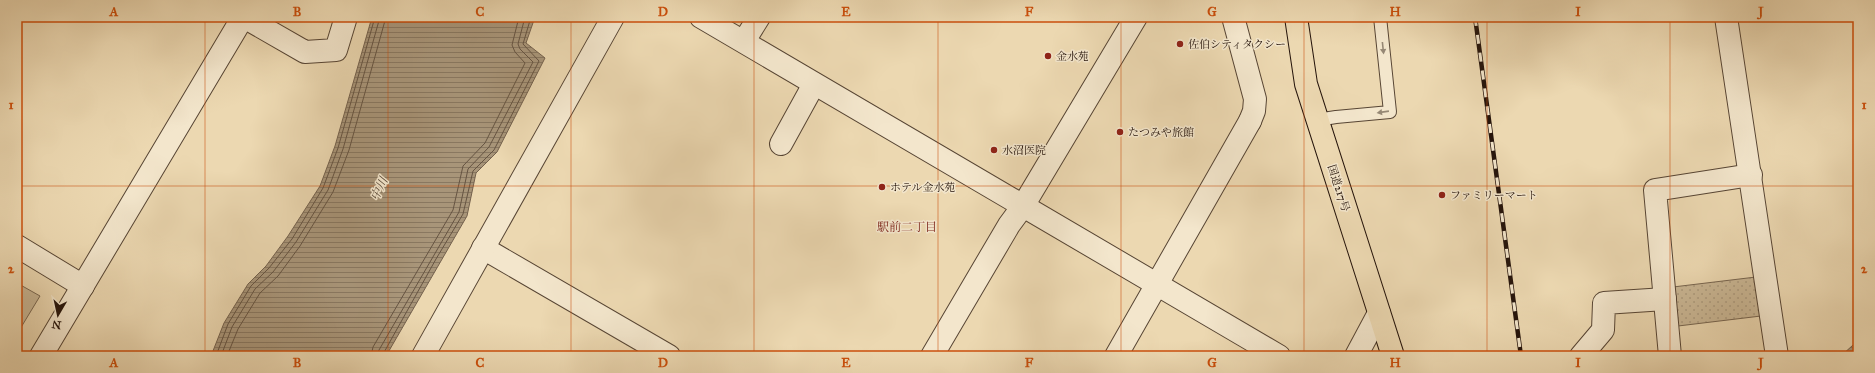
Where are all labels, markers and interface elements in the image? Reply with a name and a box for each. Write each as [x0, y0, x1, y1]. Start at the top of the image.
text: A [109, 4, 119, 20]
text: B [293, 4, 302, 20]
text: C [476, 4, 485, 20]
text: D [658, 4, 668, 20]
text: E [841, 4, 851, 20]
text: F [1025, 4, 1034, 20]
text: G [1207, 4, 1217, 20]
text: H [1389, 4, 1401, 20]
text: I [1575, 4, 1581, 20]
text: J [1756, 4, 1764, 20]
place label: 佐伯シティタクシー [1188, 38, 1286, 51]
marker: 佐伯シティタクシー [1175, 39, 1185, 49]
one-way arrow [1380, 42, 1387, 54]
place label: 金水苑 [1056, 50, 1089, 63]
marker: 金水苑 [1043, 51, 1053, 61]
text: 1 [8, 97, 14, 113]
text: 1 [1861, 97, 1867, 113]
one-way arrow [1376, 109, 1389, 115]
place label: たつみや旅館 [1128, 126, 1194, 139]
marker: たつみや旅館 [1115, 127, 1125, 137]
place label: 水沼医院 [1002, 144, 1046, 157]
marker: 水沼医院 [989, 145, 999, 155]
street label: 国道217号 [1325, 163, 1352, 213]
water label: 中川 [368, 173, 391, 203]
place label: ホテル金水苑 [890, 181, 955, 194]
marker: ホテル金水苑 [877, 182, 887, 192]
place label: ファミリーマート [1450, 189, 1538, 202]
marker: ファミリーマート [1437, 190, 1447, 200]
district label: 駅前二丁目 [877, 220, 937, 234]
text: 2 [8, 261, 15, 277]
text: 2 [1861, 261, 1868, 277]
north arrow [38, 295, 78, 335]
text: N [50, 317, 62, 332]
text: A [109, 355, 119, 371]
text: B [293, 355, 302, 371]
text: C [476, 355, 485, 371]
text: D [658, 355, 668, 371]
text: E [841, 355, 851, 371]
text: F [1025, 355, 1034, 371]
text: G [1207, 355, 1217, 371]
text: H [1389, 355, 1401, 371]
text: I [1575, 355, 1581, 371]
text: J [1756, 355, 1764, 371]

